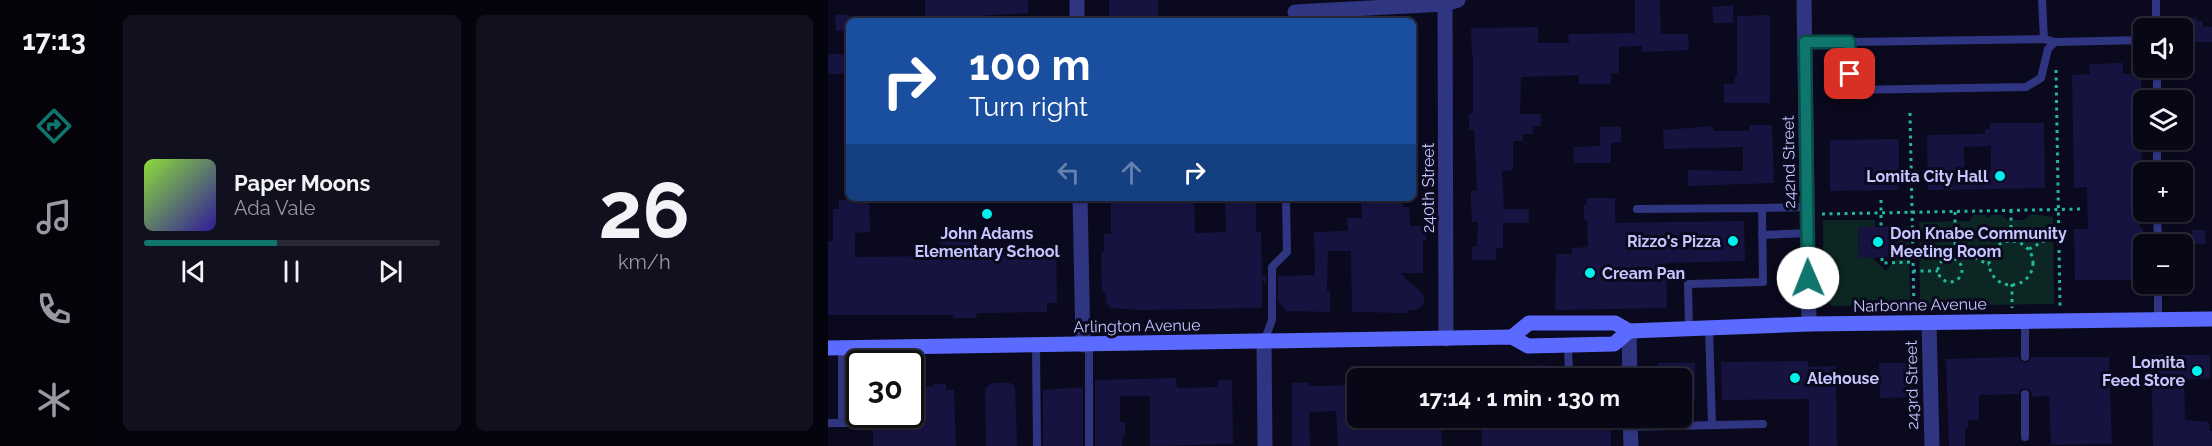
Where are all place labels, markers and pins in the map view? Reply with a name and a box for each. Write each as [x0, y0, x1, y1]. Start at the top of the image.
pin [1824, 48, 1875, 99]
place label: Lomita City Hall [1866, 167, 1989, 186]
marker: Lomita City Hall [1993, 169, 2007, 183]
marker: John Adams Elementary School [980, 207, 994, 221]
place label: John Adams Elementary School [914, 224, 1060, 261]
place label: Don Knabe Community Meeting Room [1890, 224, 2067, 261]
place label: Rizzo's Pizza [1627, 232, 1721, 251]
marker: Rizzo's Pizza [1726, 234, 1740, 248]
marker: Don Knabe Community Meeting Room [1871, 235, 1885, 249]
place label: Cream Pan [1602, 264, 1685, 283]
marker: Cream Pan [1583, 266, 1597, 280]
place label: Lomita Feed Store [2102, 353, 2185, 390]
marker: Lomita Feed Store [2190, 364, 2204, 378]
place label: Alehouse [1807, 369, 1880, 388]
marker: Alehouse [1788, 371, 1802, 385]

